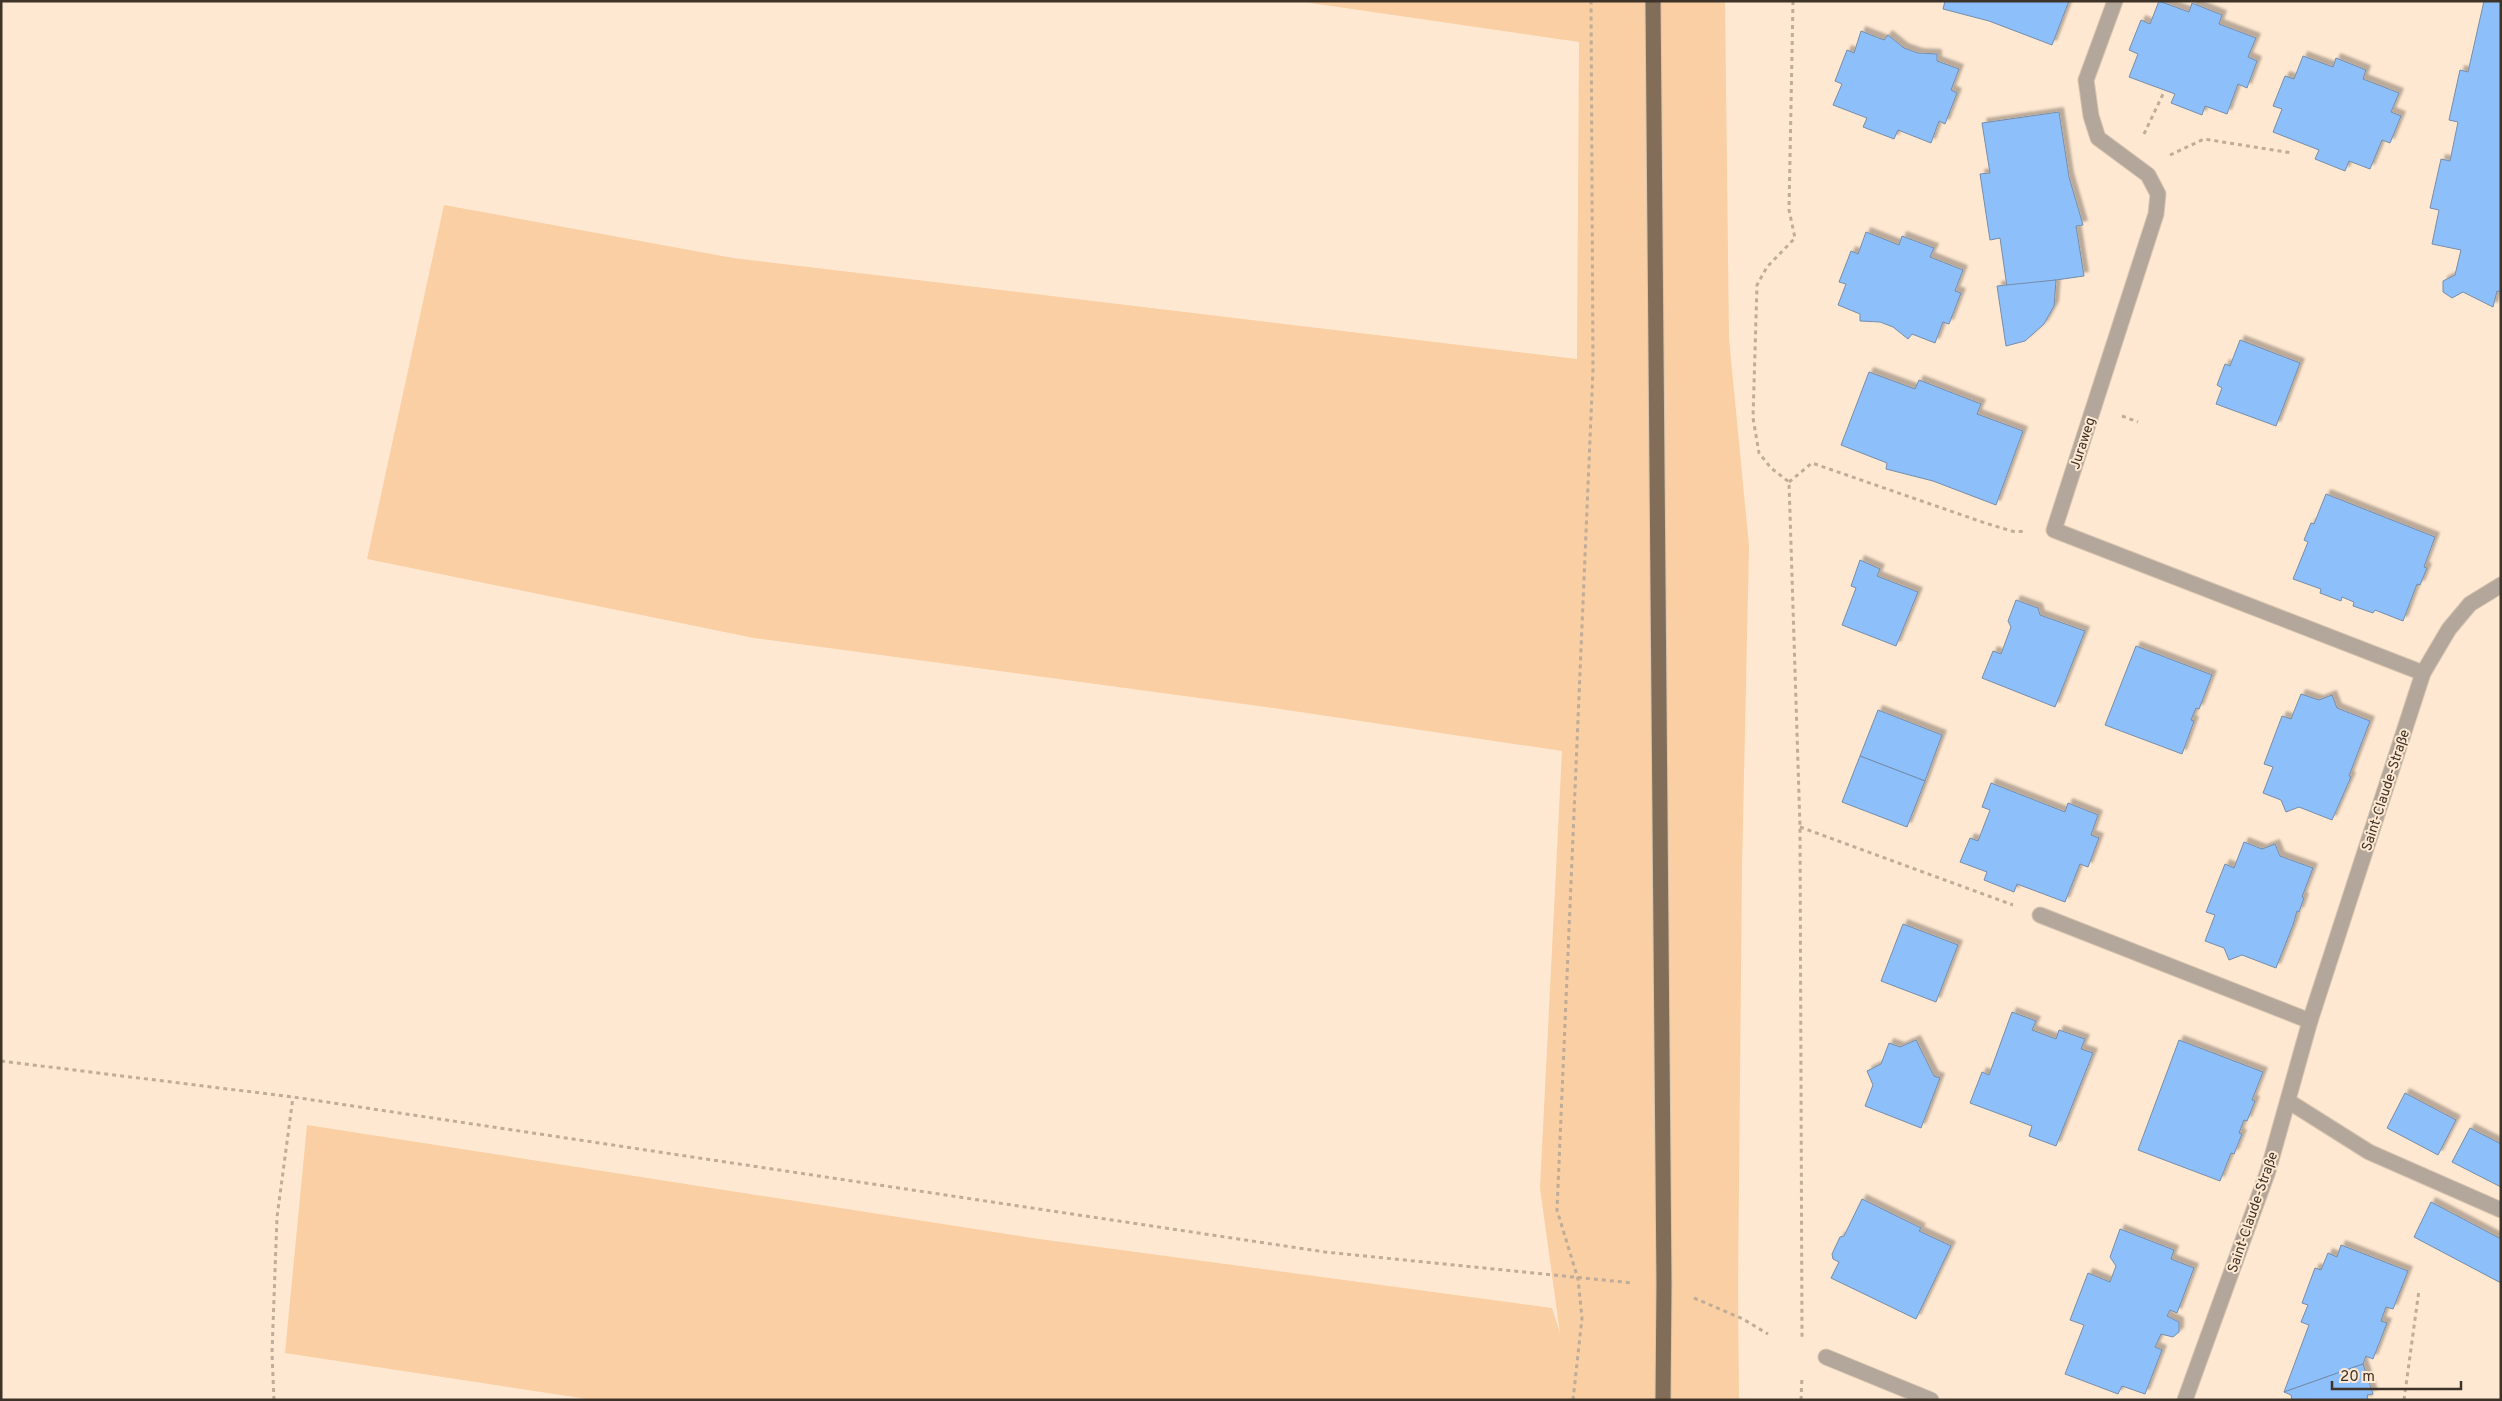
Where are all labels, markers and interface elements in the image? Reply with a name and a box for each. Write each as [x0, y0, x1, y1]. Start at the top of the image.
street label: Juraweg [2067, 415, 2100, 472]
street label: Saint-Claude-Straße [2359, 728, 2414, 853]
street label: Saint-Claude-Straße [2225, 1150, 2282, 1275]
scale bar [2332, 1358, 2461, 1390]
text: 20 m [2340, 1368, 2375, 1387]

